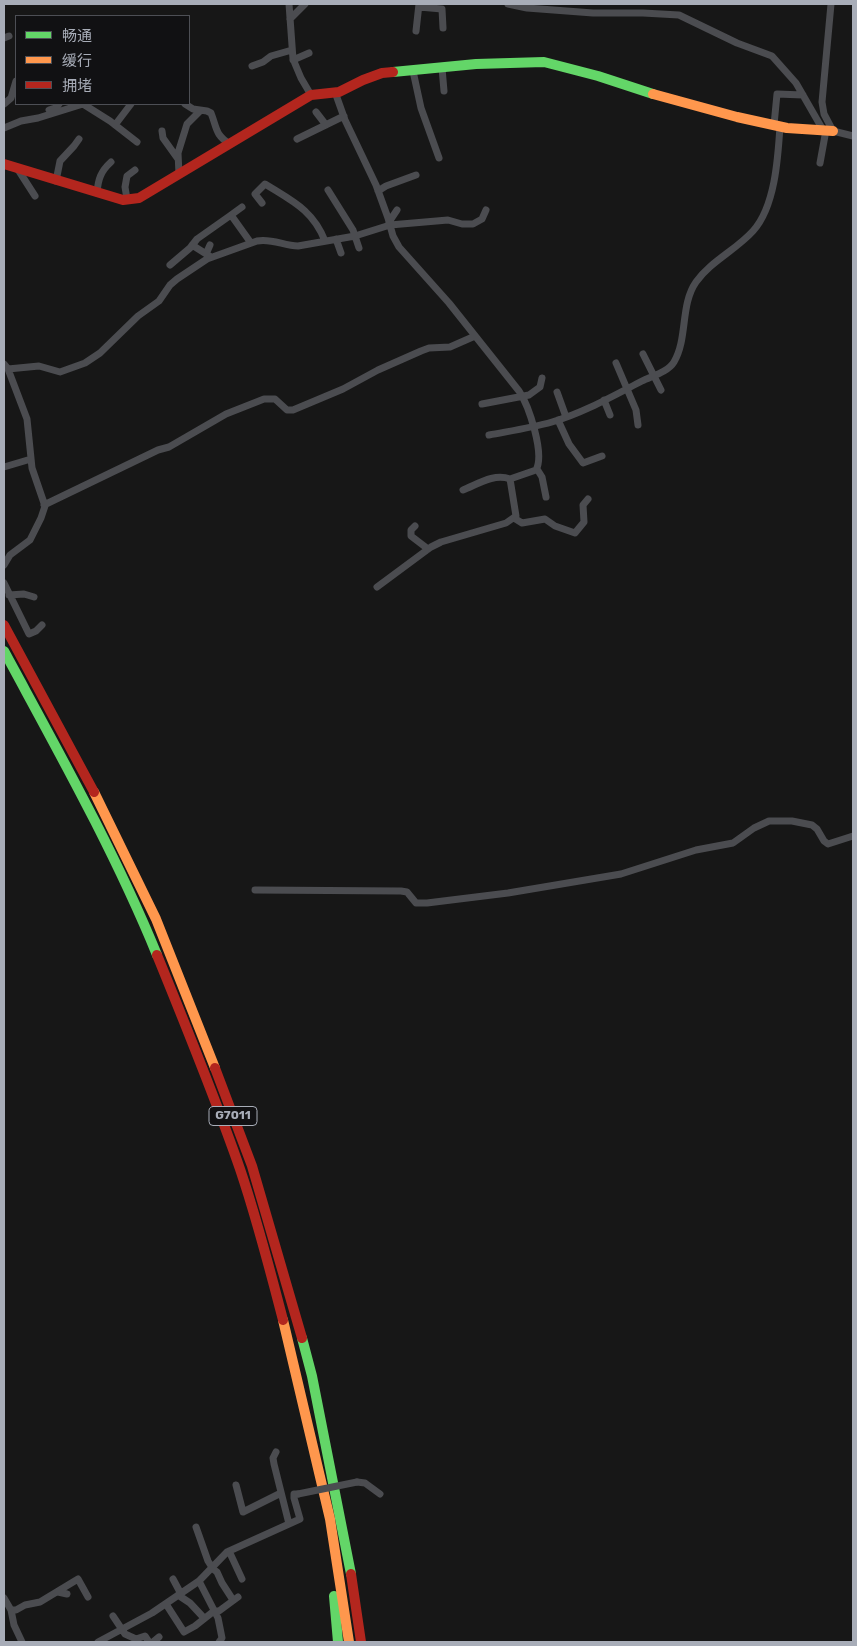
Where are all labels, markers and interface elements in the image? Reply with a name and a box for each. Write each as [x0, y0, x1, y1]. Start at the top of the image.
legend [15, 15, 190, 105]
text: 畅通 [62, 27, 92, 45]
text: 缓行 [62, 52, 92, 70]
text: 拥堵 [62, 77, 92, 95]
road number: G7011 [209, 1106, 257, 1126]

